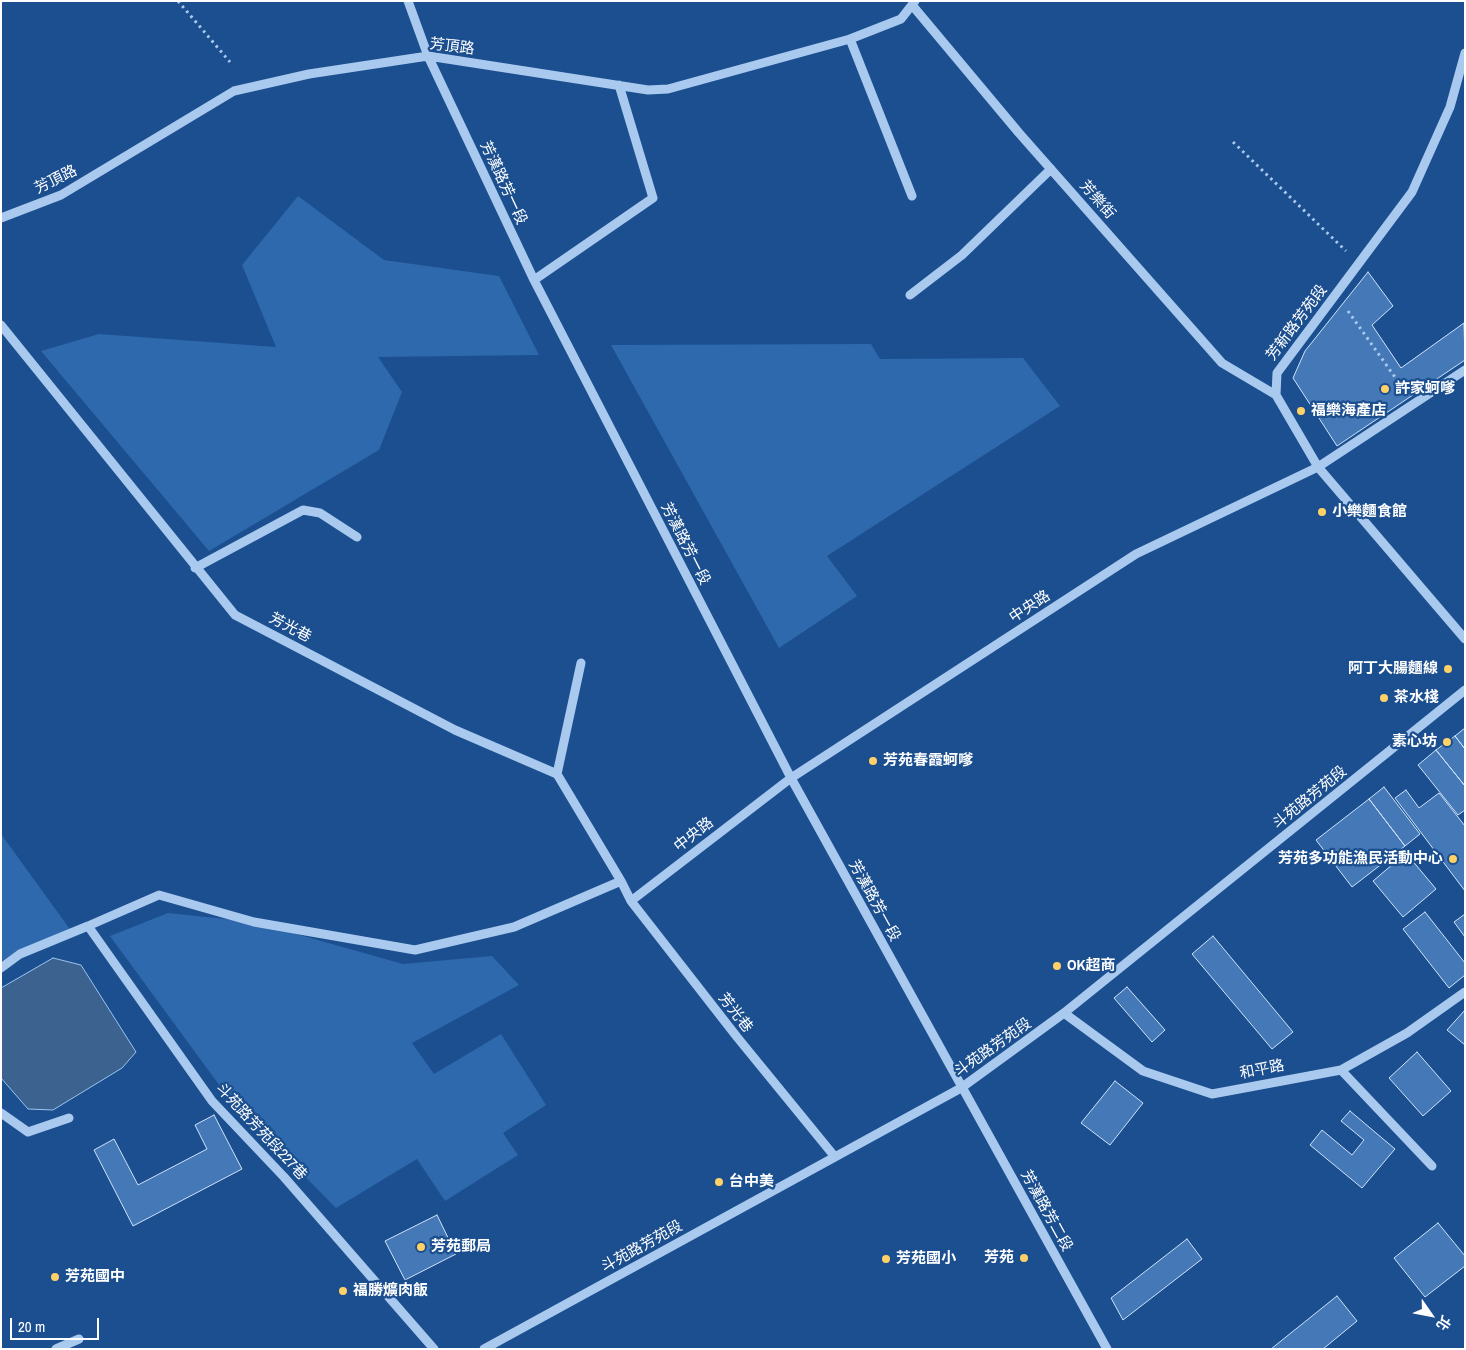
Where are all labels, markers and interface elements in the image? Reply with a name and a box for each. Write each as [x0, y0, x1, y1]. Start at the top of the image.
street label: 芳頂路 [429, 35, 475, 59]
street label: 芳漢路芳一段 [476, 138, 530, 228]
street label: 芳頂路 [32, 162, 80, 198]
street label: 芳樂街 [1075, 177, 1119, 223]
street label: 芳新路芳苑段 [1263, 282, 1331, 364]
place label: 許家蚵嗲 [1395, 380, 1455, 398]
marker: 許家蚵嗲 [1379, 383, 1391, 395]
place label: 福樂海產店 [1311, 402, 1386, 420]
marker: 福樂海產店 [1295, 405, 1307, 417]
street label: 芳漢路芳一段 [657, 500, 713, 588]
place label: 小樂麵食館 [1332, 503, 1407, 521]
marker: 小樂麵食館 [1316, 506, 1328, 518]
street label: 中央路 [1006, 587, 1054, 627]
street label: 芳光巷 [266, 609, 314, 647]
place label: 阿丁大腸麵線 [1348, 660, 1438, 678]
marker: 阿丁大腸麵線 [1442, 663, 1454, 675]
place label: 茶水棧 [1394, 689, 1439, 707]
marker: 茶水棧 [1378, 692, 1390, 704]
place label: 素心坊 [1392, 733, 1437, 751]
marker: 素心坊 [1441, 736, 1453, 748]
place label: 芳苑春霞蚵嗲 [883, 752, 973, 770]
marker: 芳苑春霞蚵嗲 [867, 755, 879, 767]
street label: 斗苑路芳苑段 [1269, 763, 1351, 833]
street label: 中央路 [671, 814, 717, 856]
place label: 芳苑多功能漁民活動中心 [1278, 850, 1443, 868]
marker: 芳苑多功能漁民活動中心 [1447, 853, 1459, 865]
street label: 芳漢路芳一段 [844, 857, 904, 945]
place label: OK超商 [1067, 957, 1115, 975]
marker: OK超商 [1051, 960, 1063, 972]
street label: 芳光巷 [714, 990, 756, 1036]
street label: 斗苑路芳苑段 [951, 1015, 1035, 1081]
street label: 和平路 [1238, 1057, 1286, 1083]
street label: 斗苑路芳苑段227巷 [212, 1080, 310, 1184]
street label: 芳漢路芳二段 [1016, 1167, 1076, 1255]
place label: 台中美 [729, 1173, 774, 1191]
marker: 台中美 [713, 1176, 725, 1188]
street label: 斗苑路芳苑段 [598, 1217, 686, 1277]
place label: 芳苑郵局 [431, 1238, 491, 1256]
marker: 芳苑郵局 [415, 1241, 427, 1253]
place label: 芳苑 [984, 1249, 1014, 1267]
place label: 芳苑國小 [896, 1250, 956, 1268]
marker: 芳苑 [1018, 1252, 1030, 1264]
marker: 芳苑國小 [880, 1253, 892, 1265]
place label: 芳苑國中 [65, 1268, 125, 1286]
marker: 芳苑國中 [49, 1271, 61, 1283]
place label: 福勝爌肉飯 [353, 1282, 428, 1300]
marker: 福勝爌肉飯 [337, 1285, 349, 1297]
north arrow [1406, 1290, 1456, 1340]
scale bar [12, 1308, 101, 1340]
text: 北 [1432, 1312, 1455, 1334]
text: 20 m [18, 1316, 45, 1337]

